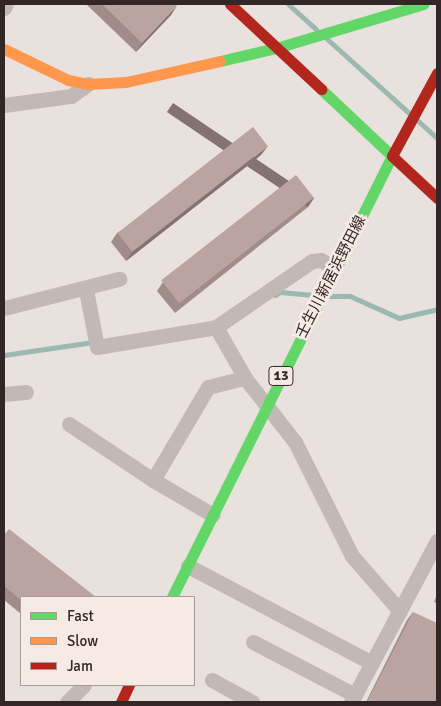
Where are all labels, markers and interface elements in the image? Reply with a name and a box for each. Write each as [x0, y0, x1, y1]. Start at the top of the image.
street label: 壬生川新居浜野田線 [292, 213, 370, 341]
road number: 13 [267, 364, 295, 388]
legend [20, 596, 195, 686]
text: Fast [67, 607, 94, 625]
text: Slow [67, 632, 98, 650]
text: Jam [67, 657, 93, 675]

